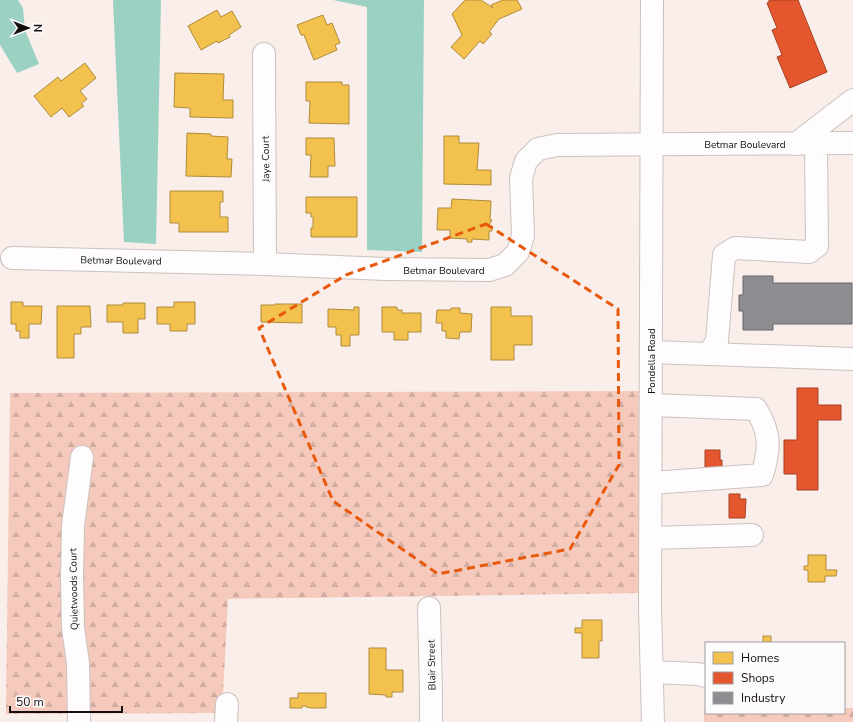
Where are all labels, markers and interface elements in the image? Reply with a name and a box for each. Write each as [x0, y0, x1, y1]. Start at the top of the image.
north arrow [8, 8, 48, 48]
text: N [30, 24, 45, 32]
street label: Jaye Court [259, 135, 273, 183]
street label: Betmar Boulevard [704, 138, 786, 152]
street label: Betmar Boulevard [80, 253, 162, 269]
street label: Betmar Boulevard [403, 264, 485, 278]
street label: Pondella Road [645, 328, 659, 394]
street label: Quietwoods Court [66, 547, 82, 630]
street label: Blair Street [425, 639, 439, 690]
legend [705, 642, 845, 714]
text: Homes [741, 650, 779, 666]
text: Shops [741, 670, 775, 686]
scale bar [10, 688, 122, 714]
text: Industry [741, 690, 786, 706]
text: 50 m [16, 694, 44, 710]

